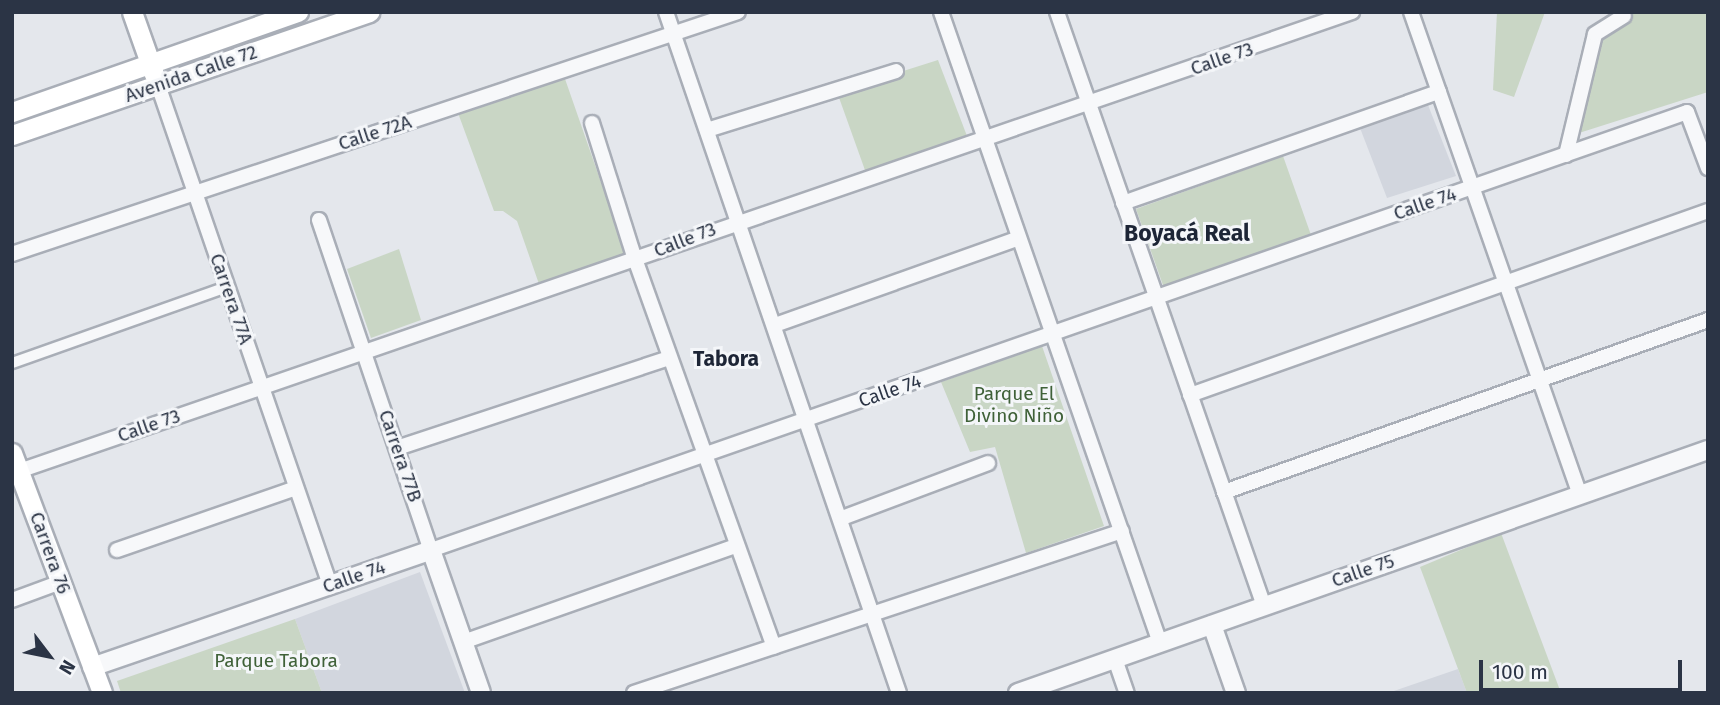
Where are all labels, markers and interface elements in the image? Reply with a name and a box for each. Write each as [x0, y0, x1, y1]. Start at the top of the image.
street label: Calle 73 [1188, 38, 1256, 80]
street label: Avenida Calle 72 [122, 41, 260, 107]
street label: Calle 72A [336, 110, 414, 156]
street label: Calle 74 [1391, 183, 1459, 225]
street label: Calle 73 [651, 218, 719, 262]
district label: Boyacá Real [1124, 219, 1250, 247]
street label: Carrera 77A [205, 251, 257, 347]
district label: Tabora [693, 346, 759, 372]
street label: Calle 74 [856, 370, 924, 412]
park label: Parque El Divino Niño [964, 383, 1064, 427]
street label: Calle 73 [115, 405, 183, 447]
street label: Carrera 77B [374, 407, 426, 505]
street label: Carrera 76 [25, 509, 75, 597]
street label: Calle 75 [1329, 550, 1397, 592]
street label: Calle 74 [320, 556, 388, 598]
north arrow [14, 621, 84, 691]
scale bar [1482, 646, 1685, 690]
park label: Parque Tabora [214, 650, 338, 672]
text: N [54, 656, 80, 679]
text: 100 m [1492, 659, 1548, 685]

